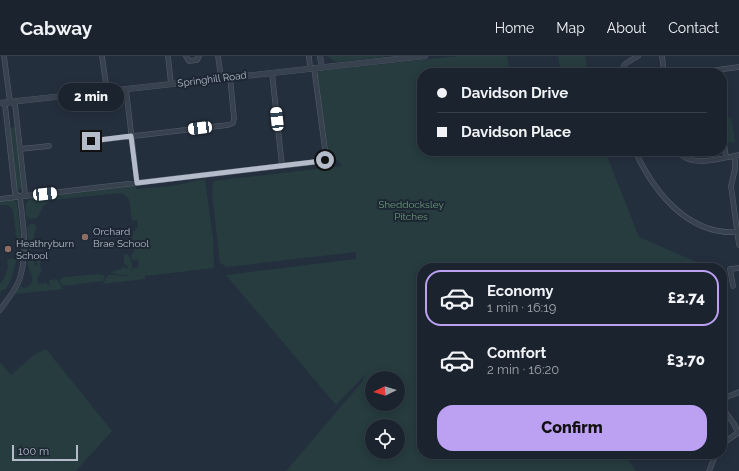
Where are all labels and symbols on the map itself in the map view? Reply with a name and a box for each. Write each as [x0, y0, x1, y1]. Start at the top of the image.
street label: Springhill Road [177, 69, 247, 89]
callout: 2 min [58, 83, 124, 111]
car [270, 106, 284, 132]
car [187, 121, 213, 135]
route end [82, 132, 100, 150]
route start [316, 151, 334, 169]
car [32, 187, 58, 201]
park label: Sheddocksley Pitches [378, 199, 444, 222]
place label: Orchard Brae School [93, 226, 149, 249]
marker: Orchard Brae School [80, 232, 90, 242]
place label: Heathryburn School [16, 238, 74, 261]
marker: Heathryburn School [3, 244, 13, 254]
north arrow [365, 371, 405, 411]
scale bar [12, 443, 78, 462]

